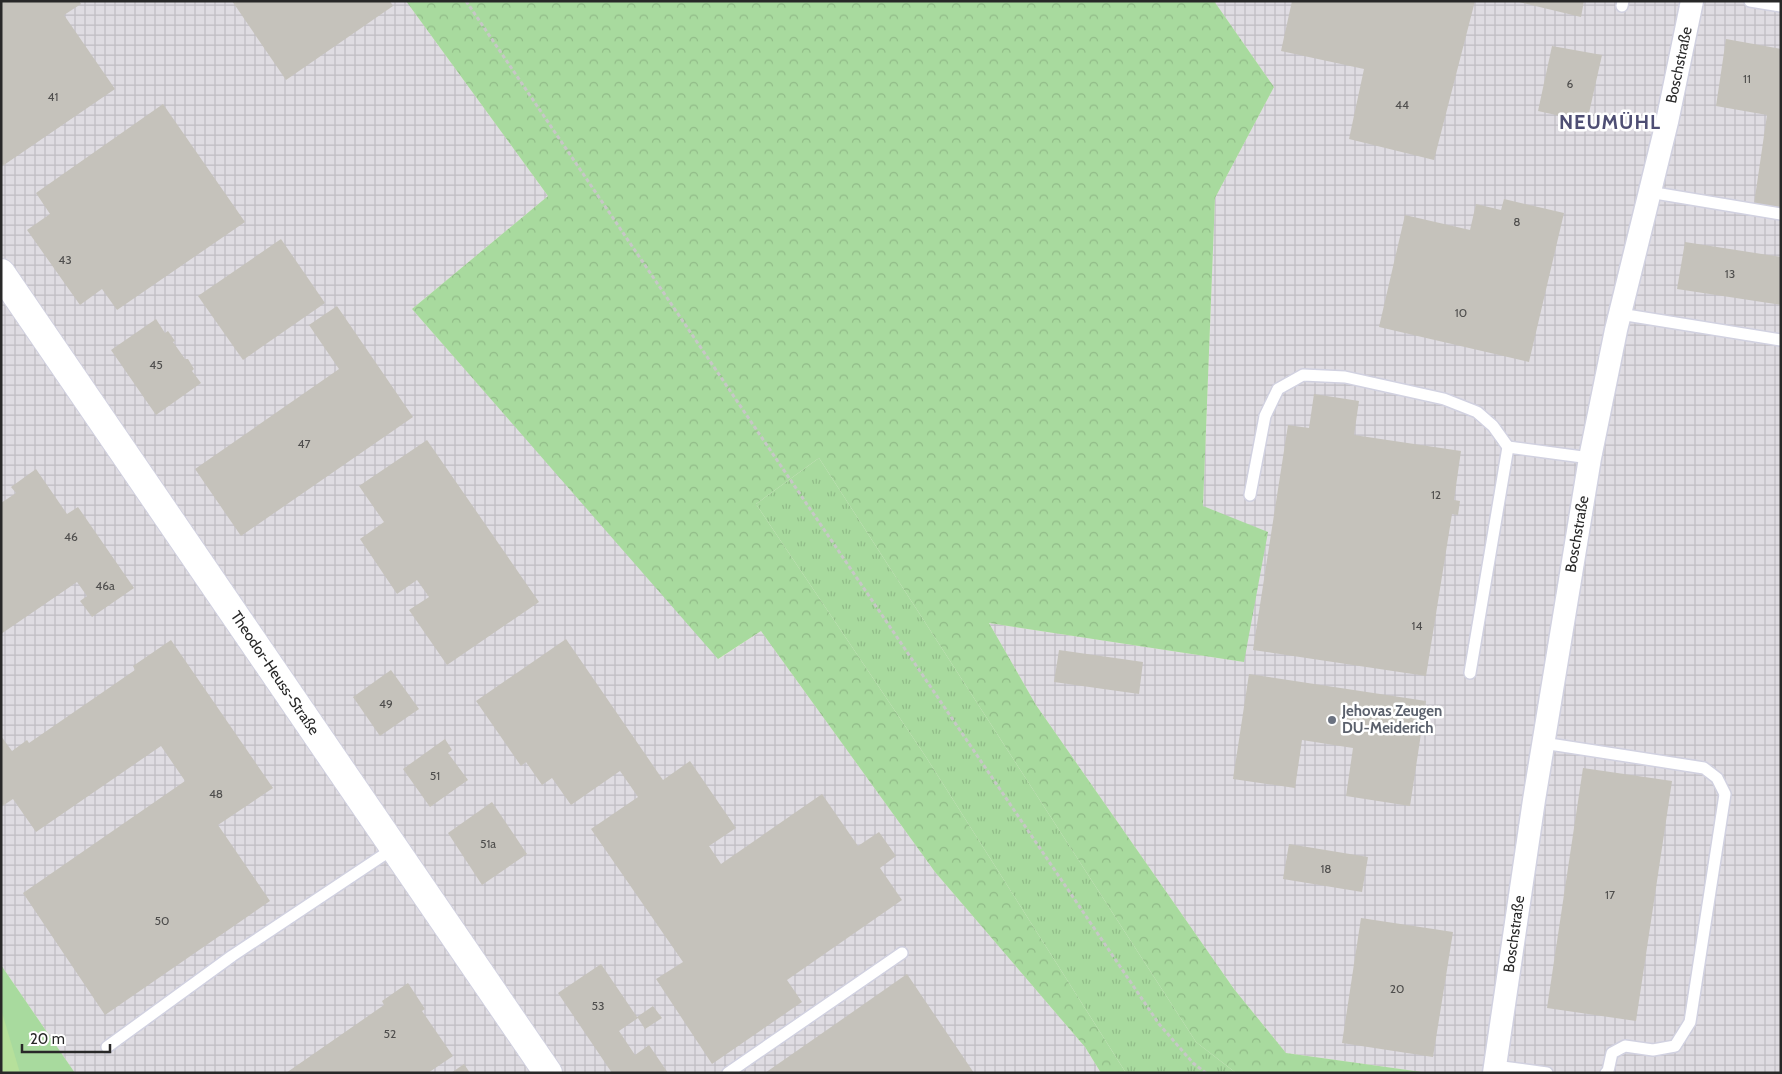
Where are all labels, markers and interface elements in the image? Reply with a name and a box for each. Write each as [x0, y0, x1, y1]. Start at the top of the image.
street label: Boschstraße [1662, 25, 1696, 105]
house number: 11 [1743, 71, 1751, 86]
house number: 6 [1567, 76, 1574, 91]
house number: 41 [48, 89, 58, 104]
house number: 44 [1395, 97, 1409, 112]
district label: NEUMÜHL [1559, 110, 1661, 134]
house number: 8 [1513, 214, 1521, 229]
house number: 43 [58, 252, 72, 267]
house number: 13 [1725, 266, 1735, 281]
house number: 10 [1455, 305, 1467, 320]
house number: 45 [149, 357, 163, 372]
house number: 47 [298, 436, 310, 451]
house number: 12 [1431, 487, 1441, 502]
street label: Boschstraße [1561, 494, 1593, 574]
house number: 46 [64, 529, 78, 544]
house number: 46a [95, 578, 115, 593]
street label: Theodor-Heuss-Straße [227, 608, 323, 739]
house number: 14 [1412, 618, 1422, 633]
house number: 49 [379, 696, 393, 711]
place label: Jehovas Zeugen DU-Meiderich [1341, 702, 1442, 737]
marker: Jehovas Zeugen DU-Meiderich [1326, 714, 1338, 726]
house number: 51 [430, 768, 440, 783]
house number: 48 [209, 786, 223, 801]
house number: 51a [480, 836, 496, 851]
house number: 18 [1320, 861, 1332, 876]
house number: 17 [1605, 887, 1615, 902]
street label: Boschstraße [1500, 894, 1528, 974]
house number: 50 [155, 913, 169, 928]
house number: 20 [1390, 981, 1404, 996]
house number: 53 [592, 998, 604, 1013]
scale bar [22, 1022, 110, 1054]
house number: 52 [384, 1026, 396, 1041]
text: 20 m [30, 1030, 65, 1048]

